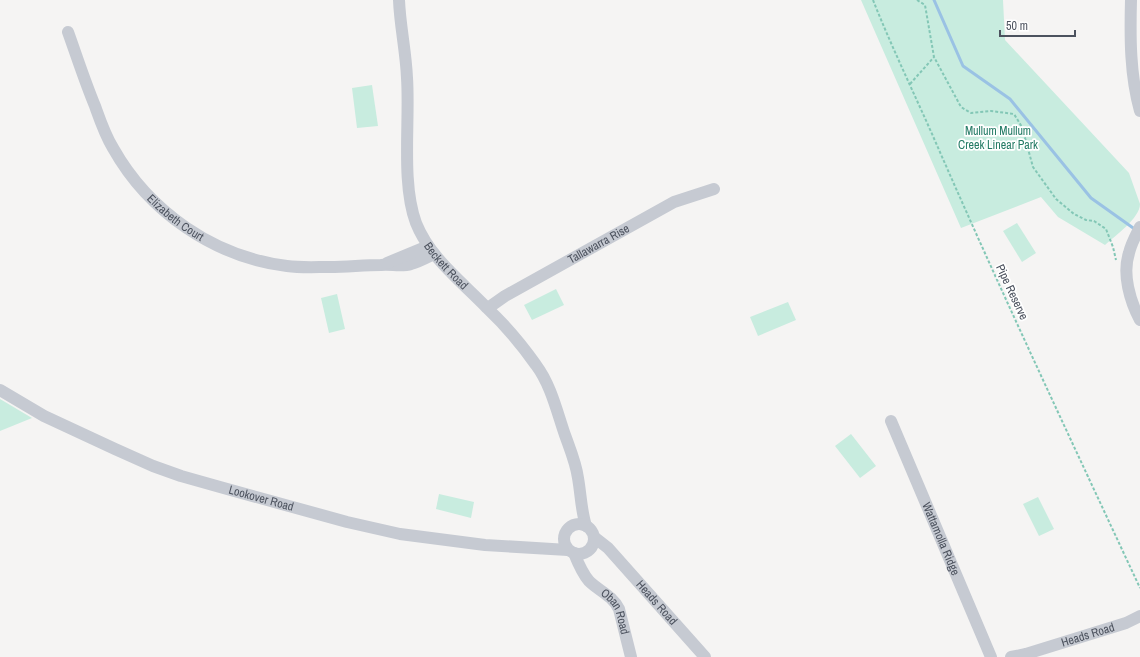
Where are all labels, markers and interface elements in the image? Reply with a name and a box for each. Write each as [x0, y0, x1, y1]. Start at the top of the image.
scale bar [1000, 12, 1075, 38]
text: 50 m [1006, 18, 1028, 34]
park label: Mullum Mullum Creek Linear Park [958, 123, 1038, 153]
street label: Elizabeth Court [143, 191, 207, 245]
street label: Tallawarra Rise [565, 220, 632, 267]
street label: Beckett Road [420, 239, 472, 293]
street label: Pipe Reserve [992, 262, 1032, 322]
street label: Lookover Road [227, 482, 296, 515]
street label: Wattamolla Ridge [918, 500, 964, 578]
street label: Heads Road [632, 577, 681, 628]
street label: Oban Road [597, 585, 633, 636]
street label: Heads Road [1059, 619, 1116, 651]

